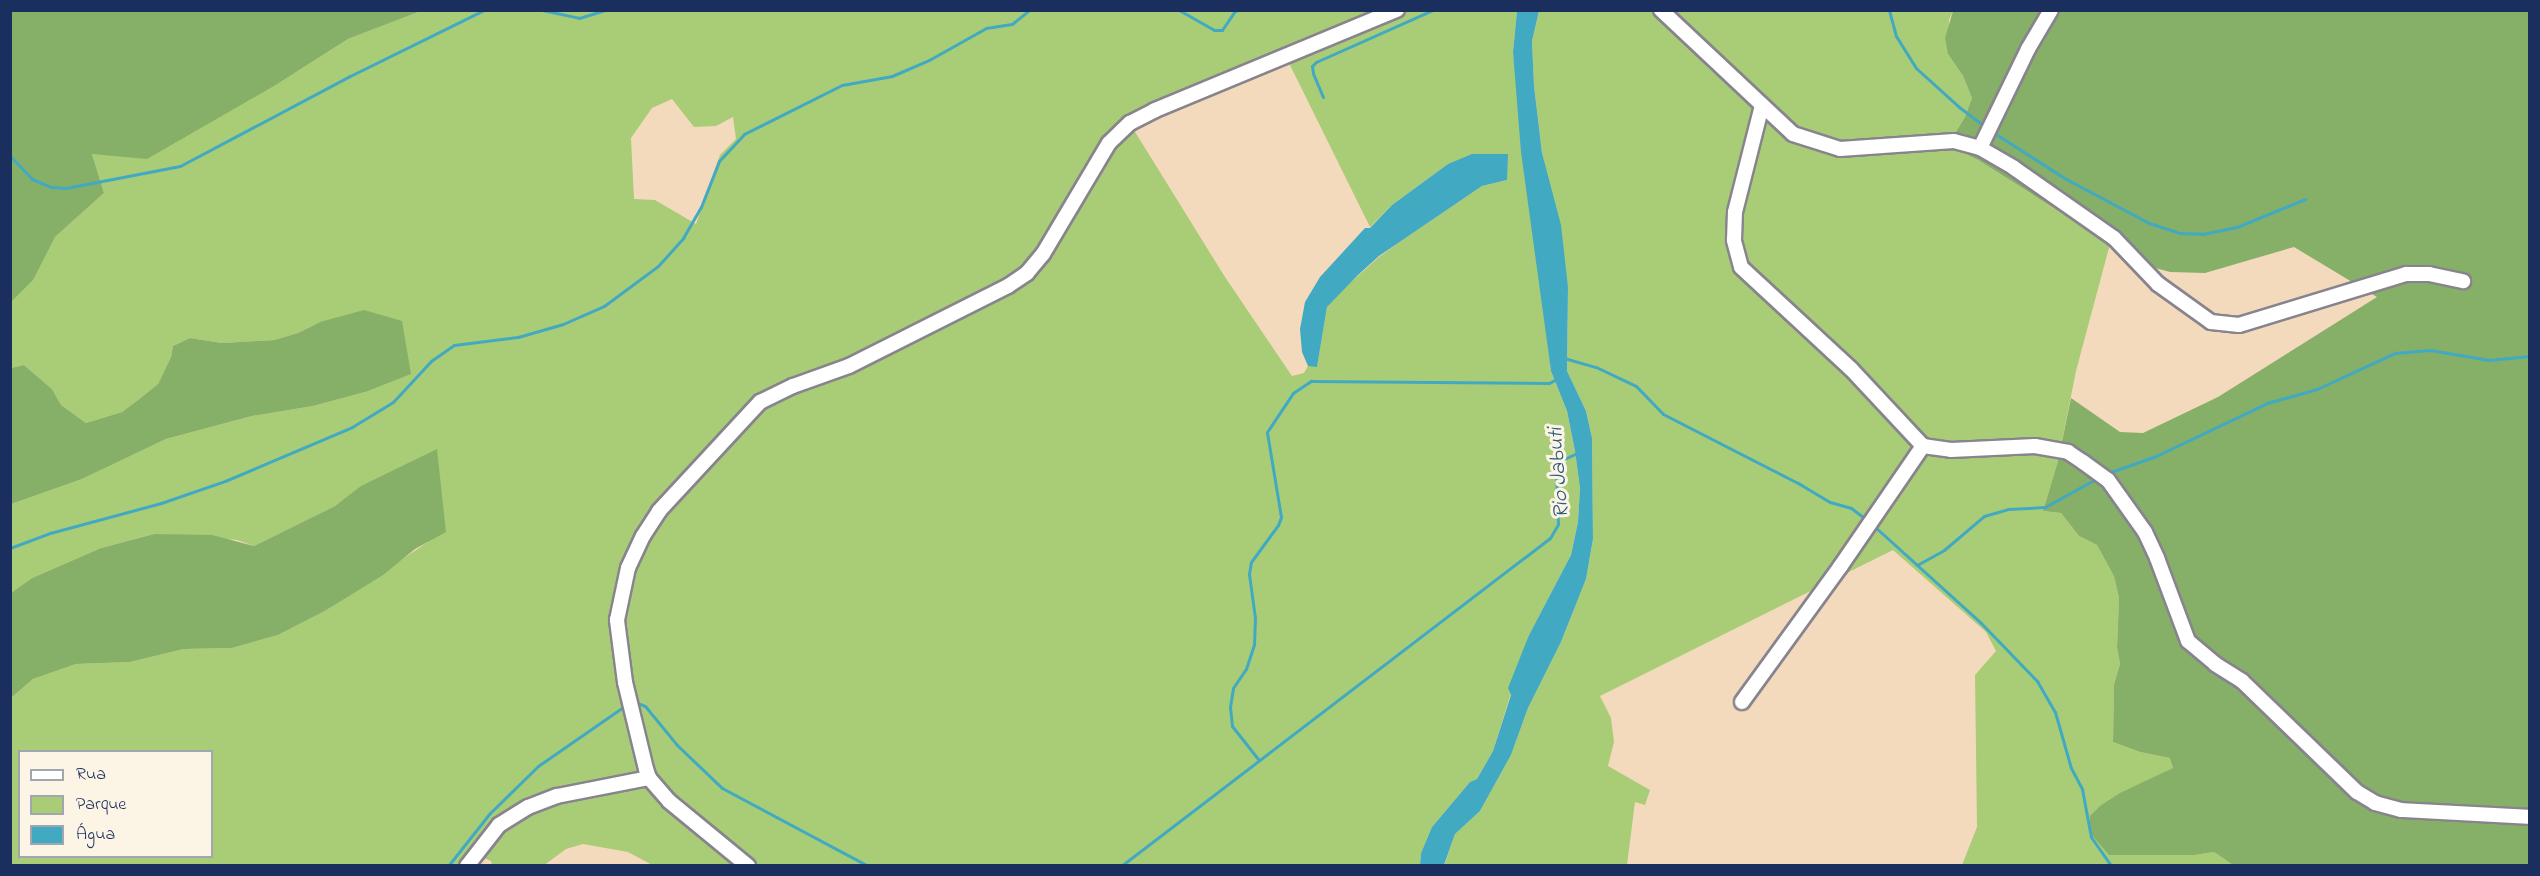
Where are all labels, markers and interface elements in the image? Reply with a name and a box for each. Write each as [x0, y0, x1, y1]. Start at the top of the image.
water label: Rio Jabuti [1544, 427, 1576, 519]
legend [18, 750, 213, 858]
text: Rua [76, 762, 106, 788]
text: Parque [76, 792, 126, 818]
text: Água [76, 822, 115, 848]

